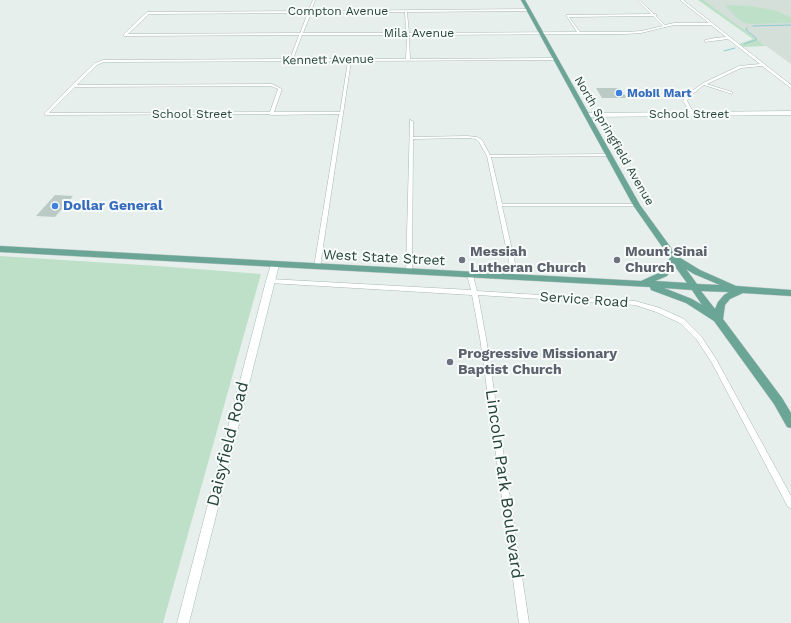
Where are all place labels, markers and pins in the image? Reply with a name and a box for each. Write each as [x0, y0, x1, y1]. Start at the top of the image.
place label: Mobil Mart [627, 86, 692, 100]
marker: Mobil Mart [614, 88, 624, 98]
place label: Dollar General [63, 198, 162, 214]
marker: Dollar General [50, 201, 60, 211]
place label: Messiah Lutheran Church [470, 244, 586, 276]
place label: Mount Sinai Church [625, 244, 707, 276]
marker: Messiah Lutheran Church [457, 255, 467, 265]
marker: Mount Sinai Church [612, 255, 622, 265]
place label: Progressive Missionary Baptist Church [458, 346, 617, 378]
marker: Progressive Missionary Baptist Church [445, 357, 455, 367]

